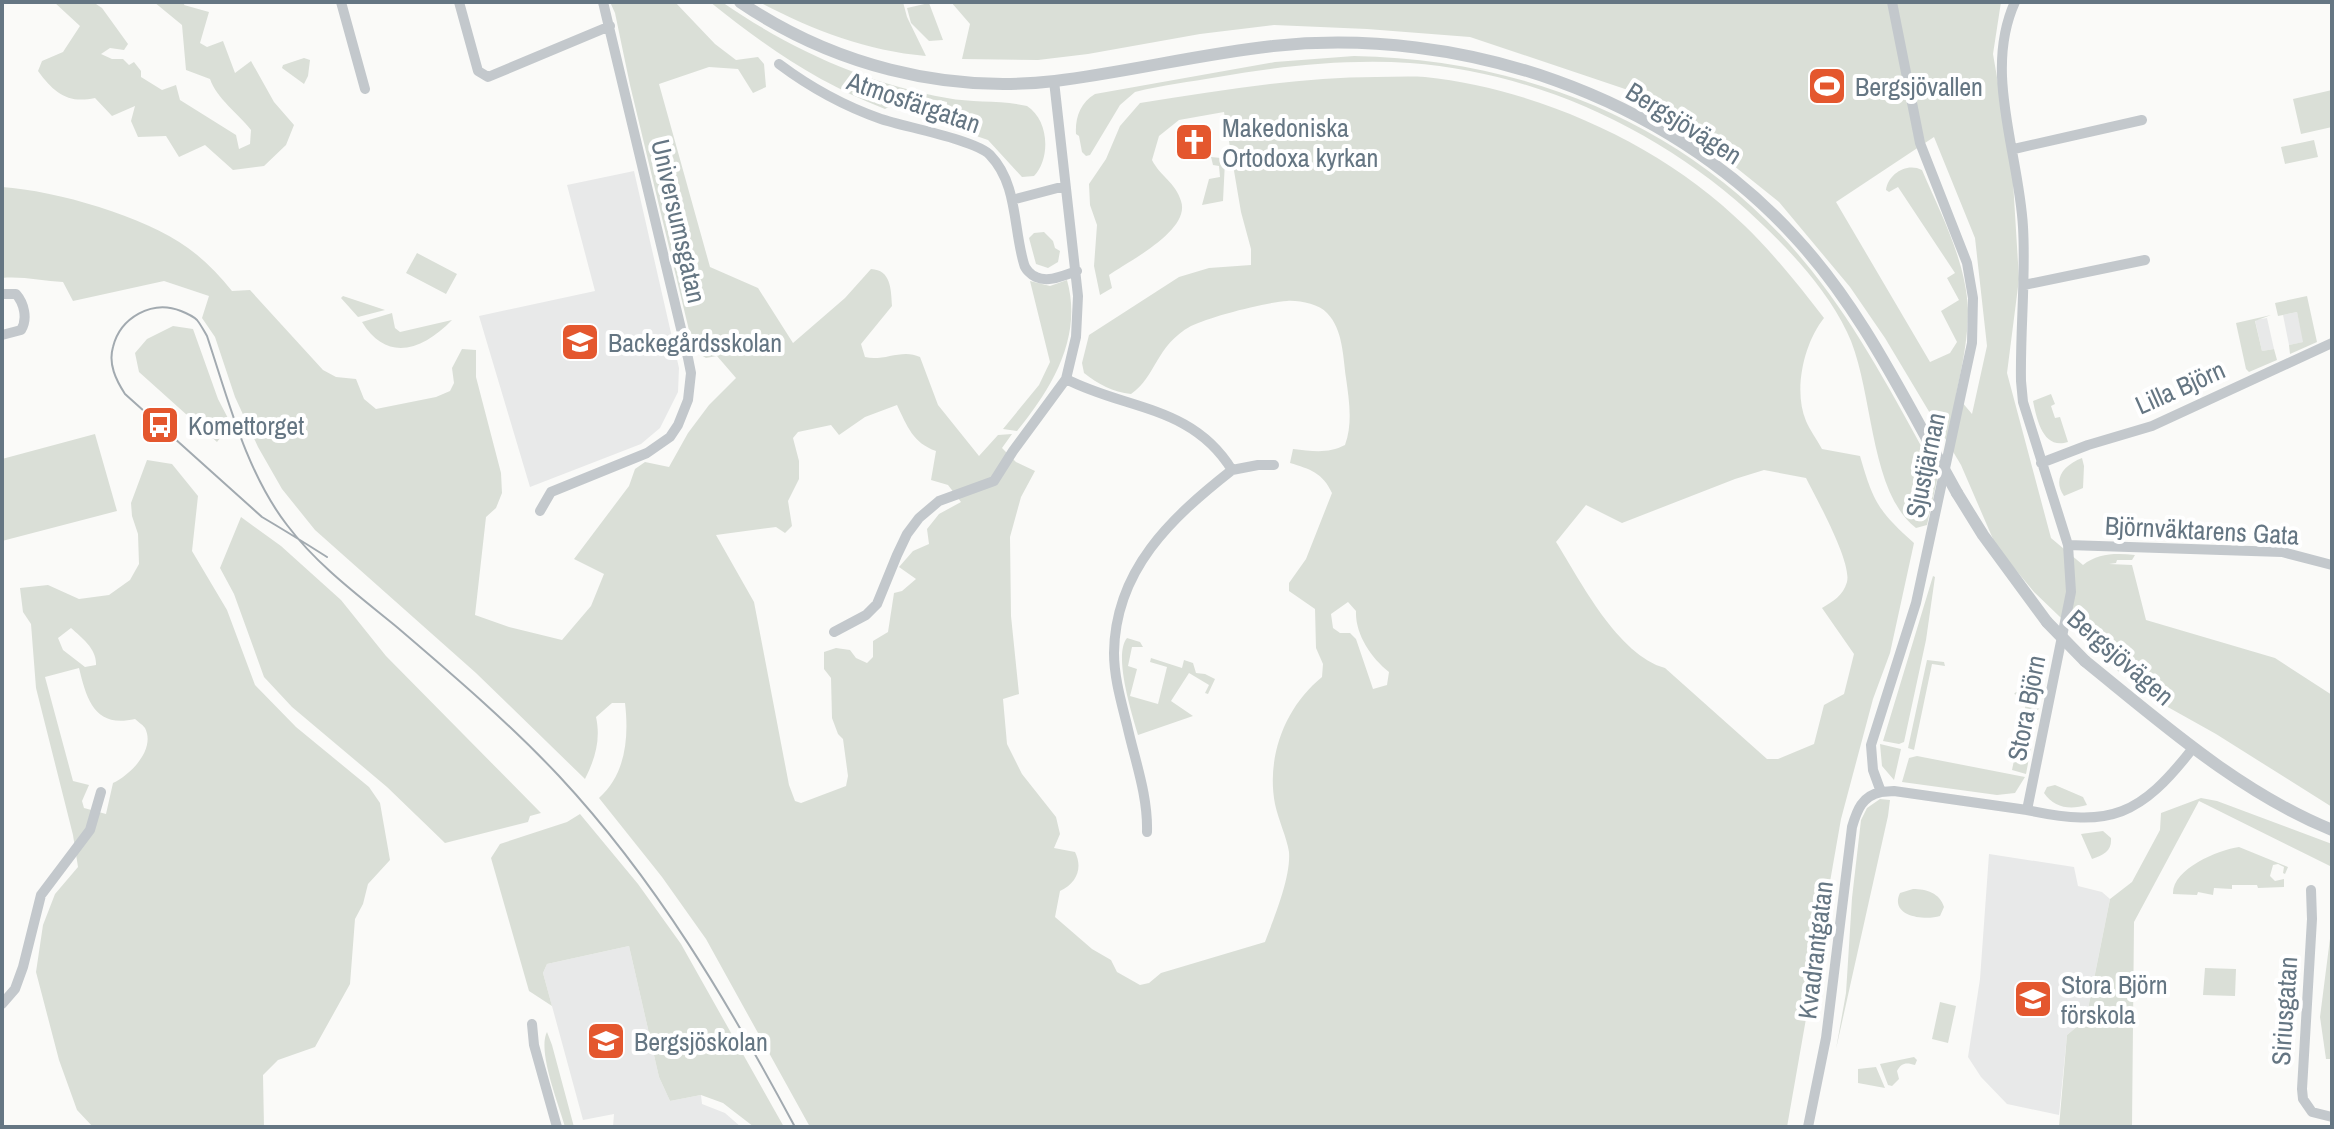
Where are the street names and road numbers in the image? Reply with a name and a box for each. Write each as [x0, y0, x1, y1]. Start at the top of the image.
street label: Atmosfärgatan [842, 63, 985, 141]
street label: Bergsjövägen [1619, 74, 1749, 172]
street label: Universumsgatan [643, 136, 715, 306]
street label: Lilla Björn [2130, 352, 2230, 422]
street label: Sjustjärnan [1897, 409, 1953, 521]
street label: Björnväktarens Gata [2104, 507, 2300, 553]
street label: Bergsjövägen [2060, 601, 2182, 713]
street label: Stora Björn [1999, 652, 2053, 764]
street label: Kvadrantgatan [1789, 879, 1841, 1021]
street label: Siriusgatan [2263, 955, 2305, 1067]

